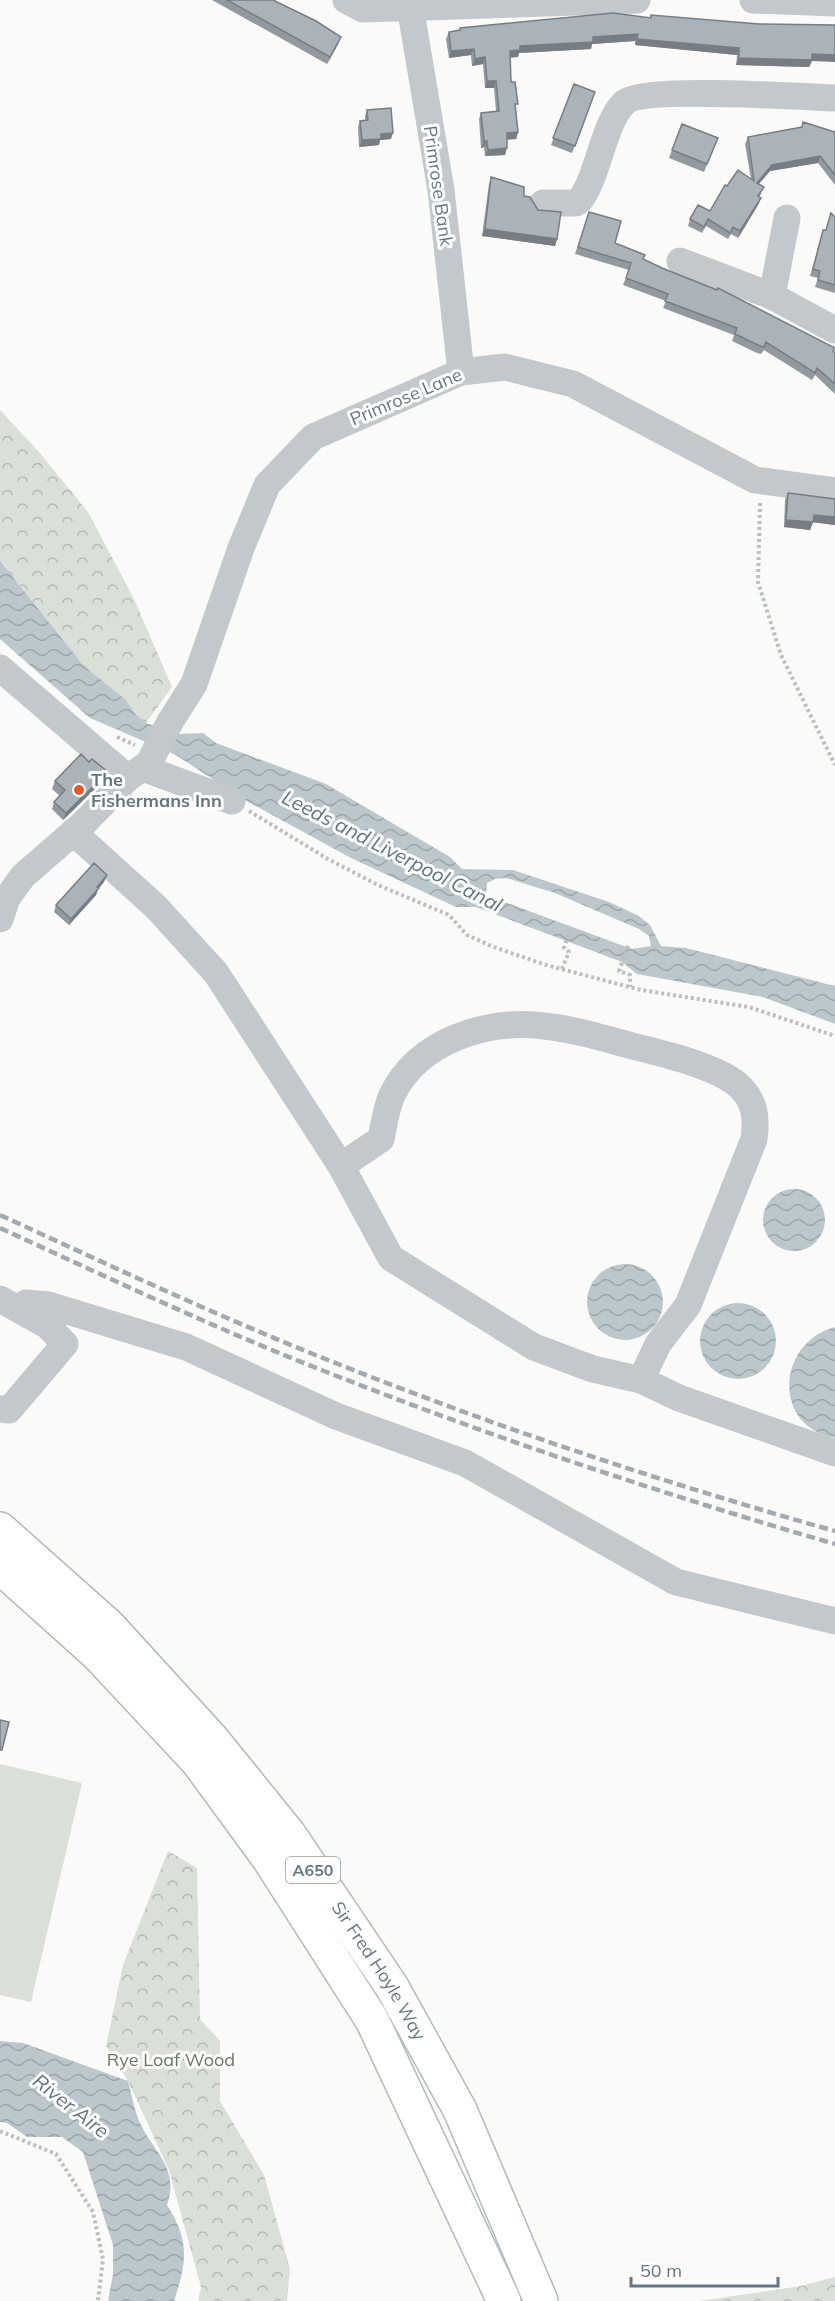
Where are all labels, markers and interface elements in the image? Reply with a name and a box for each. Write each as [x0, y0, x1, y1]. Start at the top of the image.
street label: Primrose Bank [419, 124, 458, 248]
street label: Primrose Lane [346, 363, 465, 430]
place label: The Fishermans Inn [91, 768, 222, 812]
marker: The Fishermans Inn [72, 783, 86, 797]
water label: Leeds and Liverpool Canal [278, 784, 507, 917]
road number: A650 [286, 1857, 340, 1883]
street label: Sir Fred Hoyle Way [327, 1897, 431, 2045]
park label: Rye Loaf Wood [107, 2048, 235, 2071]
water label: River Aire [28, 2068, 115, 2143]
scale bar [631, 2250, 778, 2288]
text: 50 m [640, 2259, 682, 2282]

